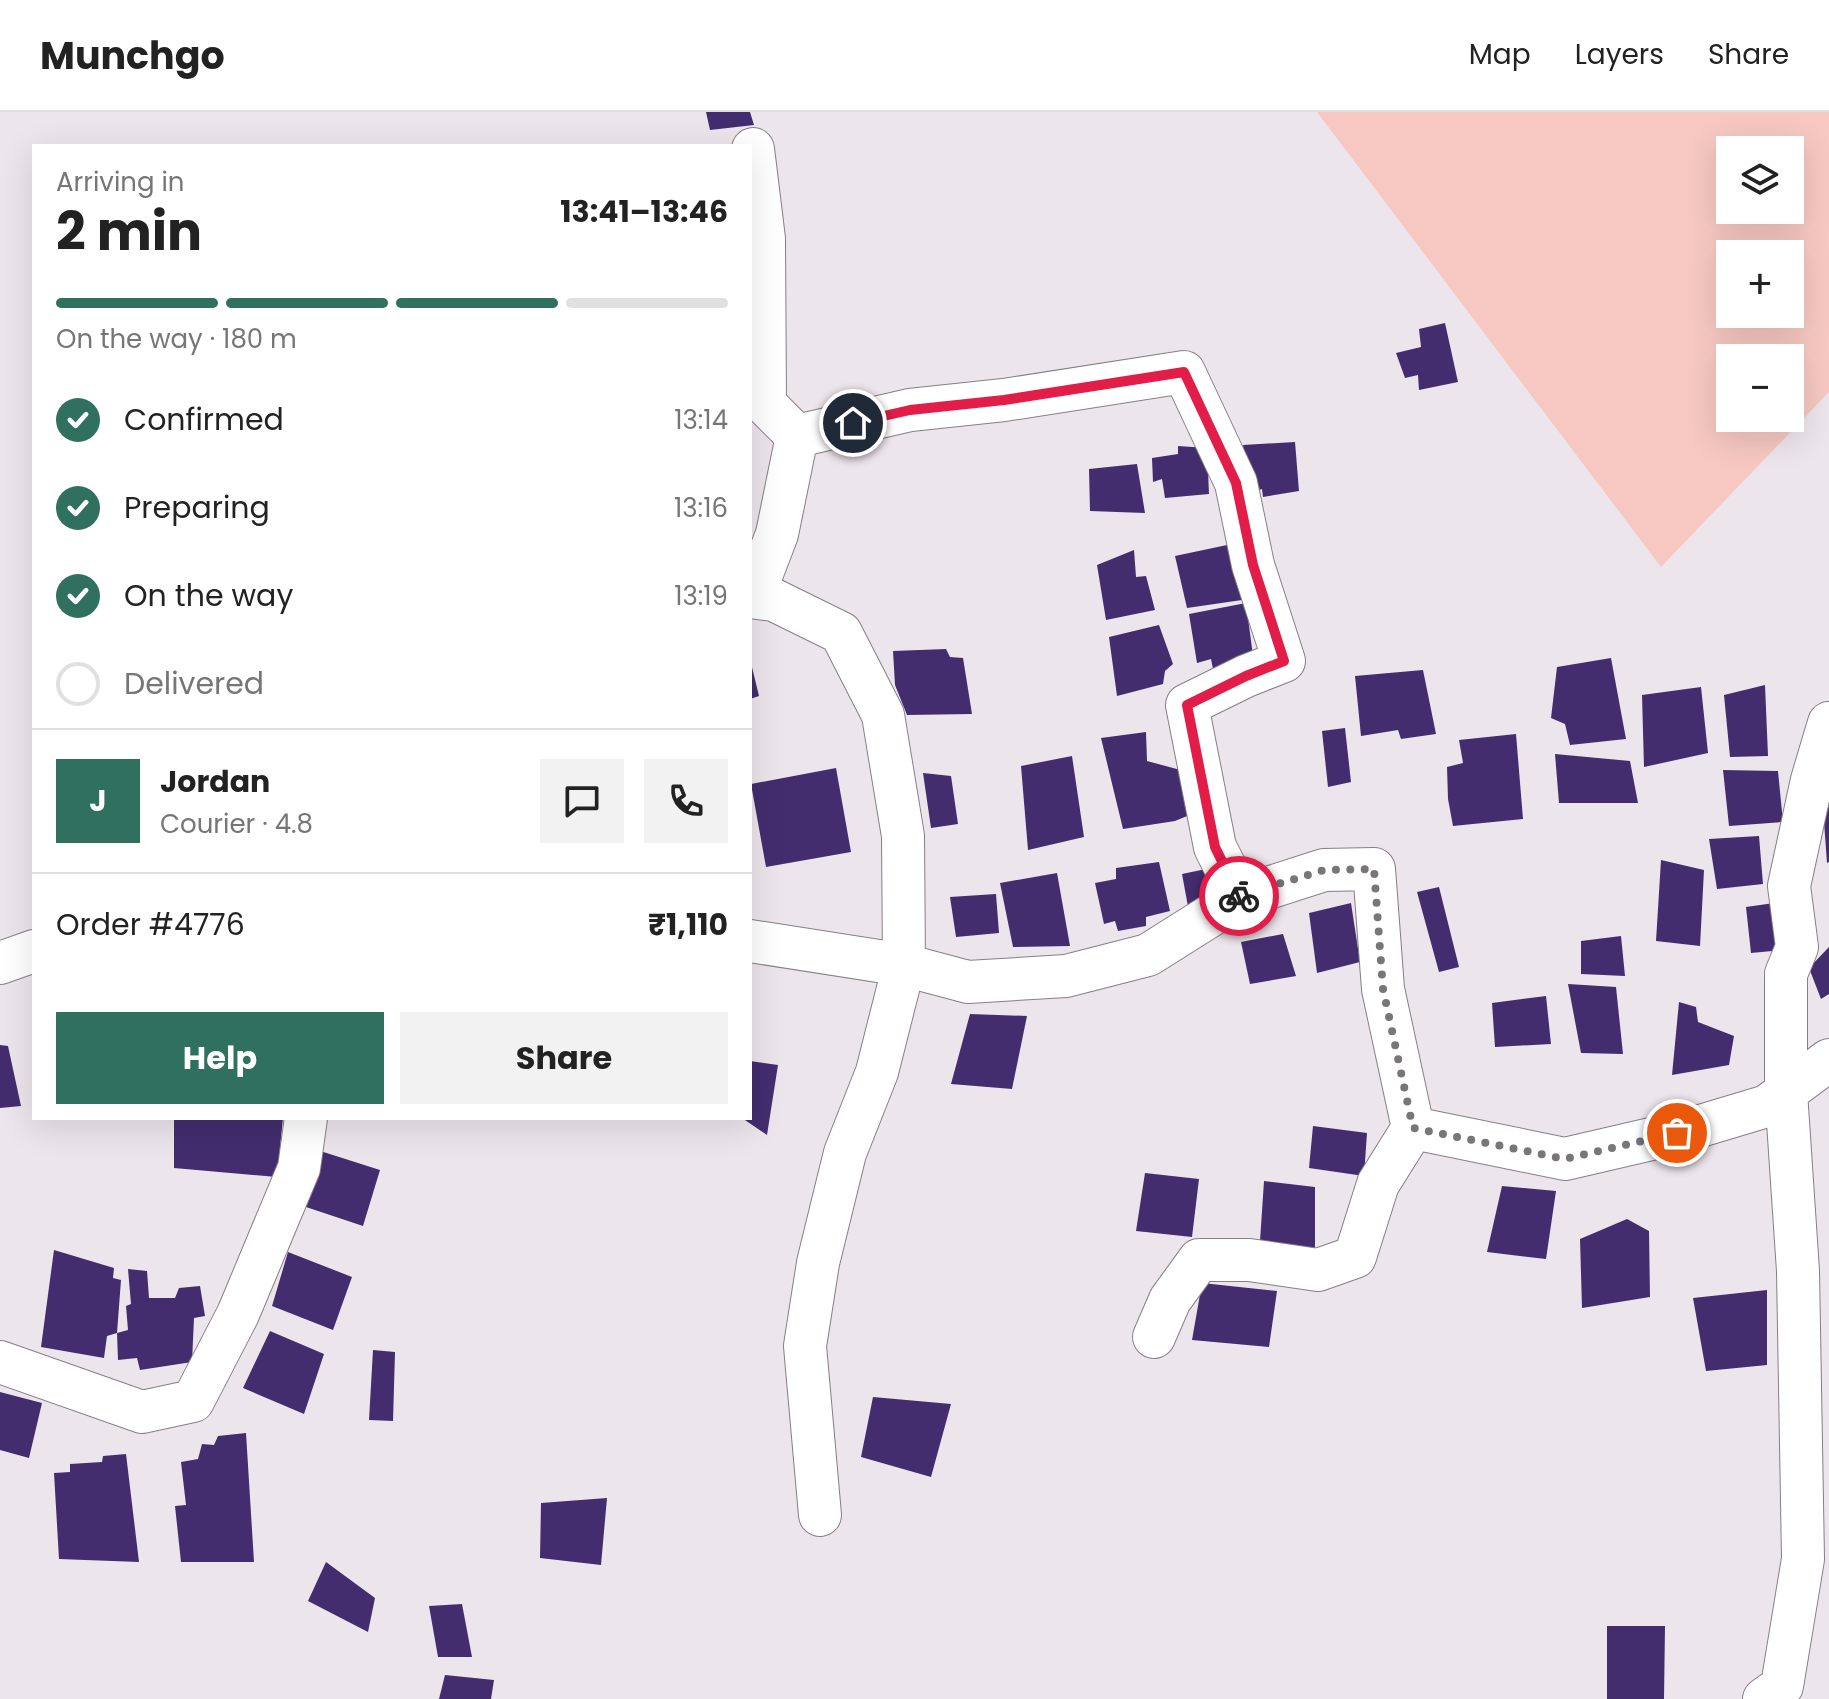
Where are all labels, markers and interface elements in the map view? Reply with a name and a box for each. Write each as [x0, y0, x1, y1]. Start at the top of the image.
text: Munchgo [40, 29, 225, 82]
text: Map [1469, 35, 1531, 74]
text: Layers [1575, 35, 1664, 74]
text: Share [1708, 35, 1789, 74]
map controls [1716, 136, 1804, 432]
button: layers [1716, 136, 1804, 224]
text: Arriving in [56, 164, 185, 200]
text: 13:41–13:46 [560, 190, 728, 233]
text: 2 min [56, 195, 202, 268]
button: + [1716, 240, 1804, 328]
text: On the way · 180 m [56, 321, 297, 357]
button: − [1716, 344, 1804, 432]
pin [819, 389, 887, 457]
icon: check [56, 398, 100, 442]
text: Confirmed [124, 398, 284, 441]
icon: home [831, 401, 875, 445]
text: 13:14 [674, 402, 728, 438]
icon: check [56, 486, 100, 530]
text: Preparing [124, 486, 270, 529]
text: 13:16 [674, 490, 728, 526]
icon: check [56, 574, 100, 618]
text: On the way [124, 574, 293, 617]
text: 13:19 [674, 578, 728, 614]
text: Delivered [124, 662, 264, 705]
button: chat [540, 759, 624, 843]
button: phone [644, 759, 728, 843]
text: Jordan [160, 760, 270, 803]
text: J [89, 779, 107, 822]
text: Courier · 4.8 [160, 806, 313, 842]
courier [1199, 856, 1279, 936]
icon: bike [1217, 874, 1261, 918]
text: Order #4776 [56, 903, 245, 946]
text: ₹1,110 [648, 903, 728, 946]
button: Help [56, 1012, 384, 1104]
button: Share [400, 1012, 728, 1104]
pin [1643, 1099, 1711, 1167]
icon: bag [1655, 1111, 1699, 1155]

